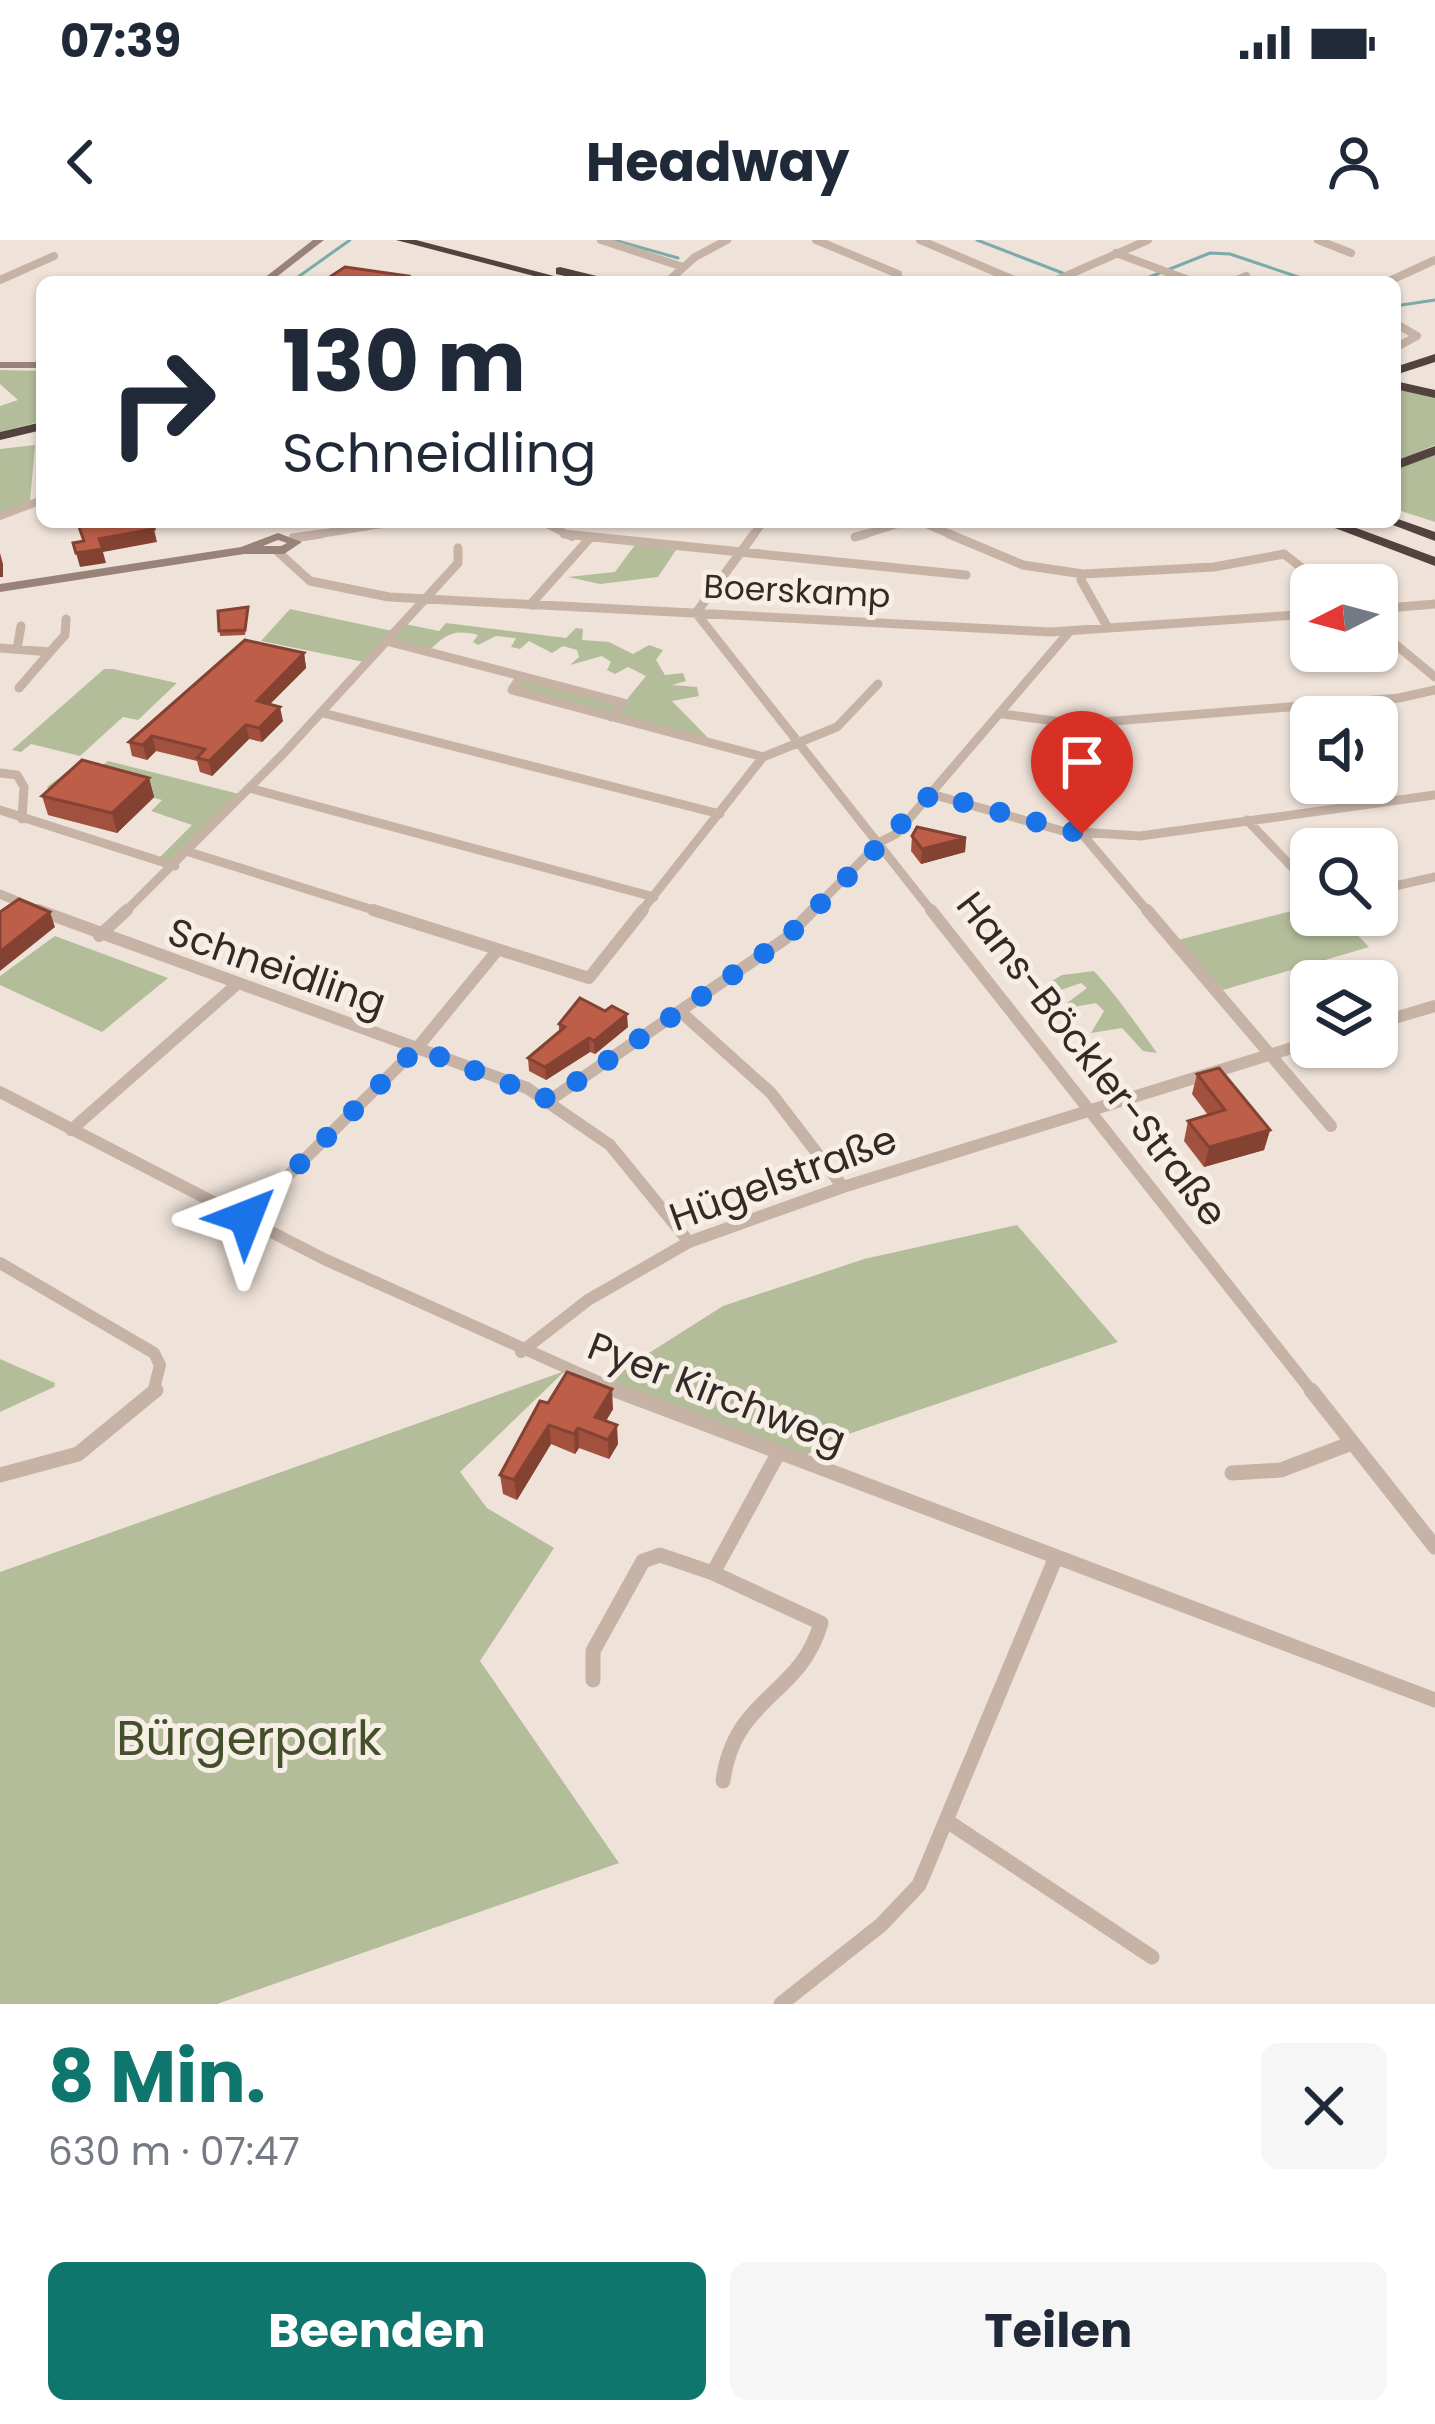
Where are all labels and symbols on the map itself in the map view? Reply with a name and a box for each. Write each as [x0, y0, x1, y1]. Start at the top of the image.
street label: Boerskamp [702, 563, 892, 619]
north arrow [1290, 564, 1398, 672]
pin [1031, 711, 1133, 834]
street label: Hans-Böckler-Straße [944, 880, 1240, 1238]
street label: Schneidling [161, 904, 393, 1030]
street label: Hügelstraße [662, 1111, 904, 1245]
position arrow [183, 1154, 309, 1280]
street label: Pyer Kirchweg [580, 1319, 854, 1467]
park label: Bürgerpark [116, 1705, 382, 1772]

